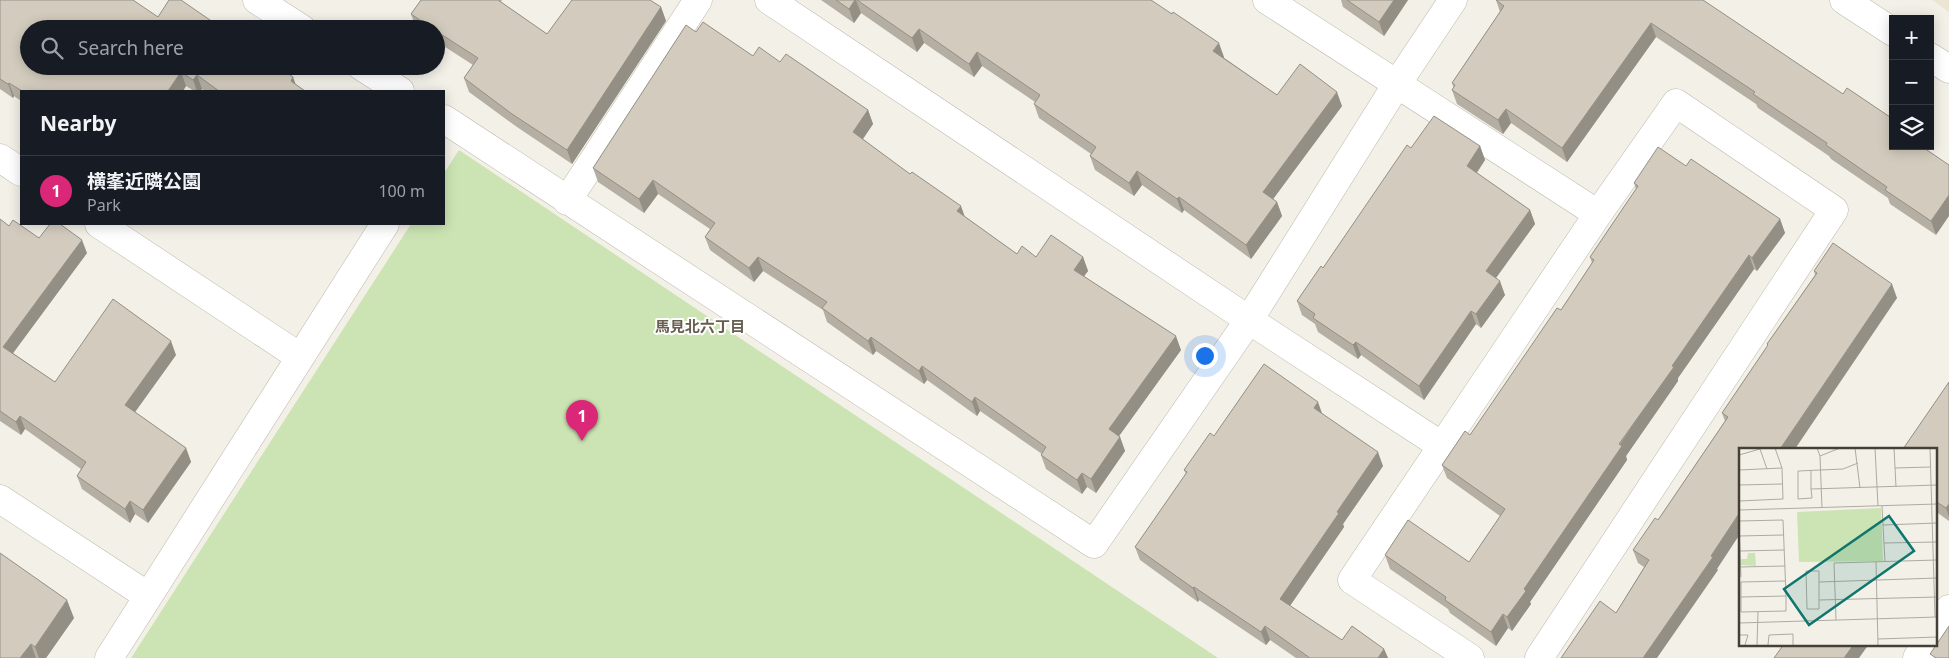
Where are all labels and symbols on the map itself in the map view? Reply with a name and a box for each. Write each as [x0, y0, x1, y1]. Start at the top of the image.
district label: 馬見北六丁目 [655, 316, 745, 336]
your location [1192, 343, 1218, 369]
pin: 1 [566, 400, 598, 441]
inset map [1739, 448, 1936, 646]

